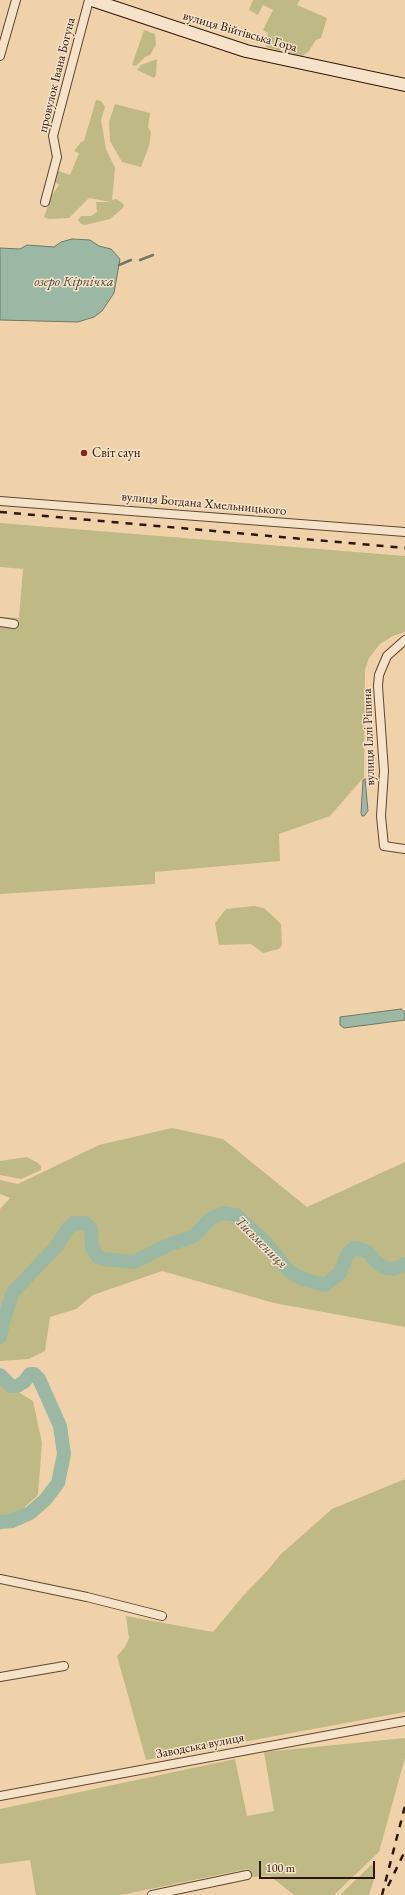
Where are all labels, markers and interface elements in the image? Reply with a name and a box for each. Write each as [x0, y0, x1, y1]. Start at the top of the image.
street label: вулиця Війтівська Гора [181, 8, 299, 56]
street label: провулок Івана Богуна [35, 16, 79, 134]
water label: озеро Кірпічка [34, 274, 114, 290]
place label: Світ саун [92, 445, 140, 461]
marker: Світ саун [79, 448, 89, 458]
street label: вулиця Богдана Хмельницького [121, 489, 287, 519]
street label: вулиця Іллі Ріпина [360, 688, 378, 786]
water label: Тисьмениця [231, 1213, 291, 1273]
street label: Заводська вулиця [155, 1730, 245, 1762]
scale bar [261, 1853, 377, 1879]
text: 100 m [266, 1860, 295, 1876]

